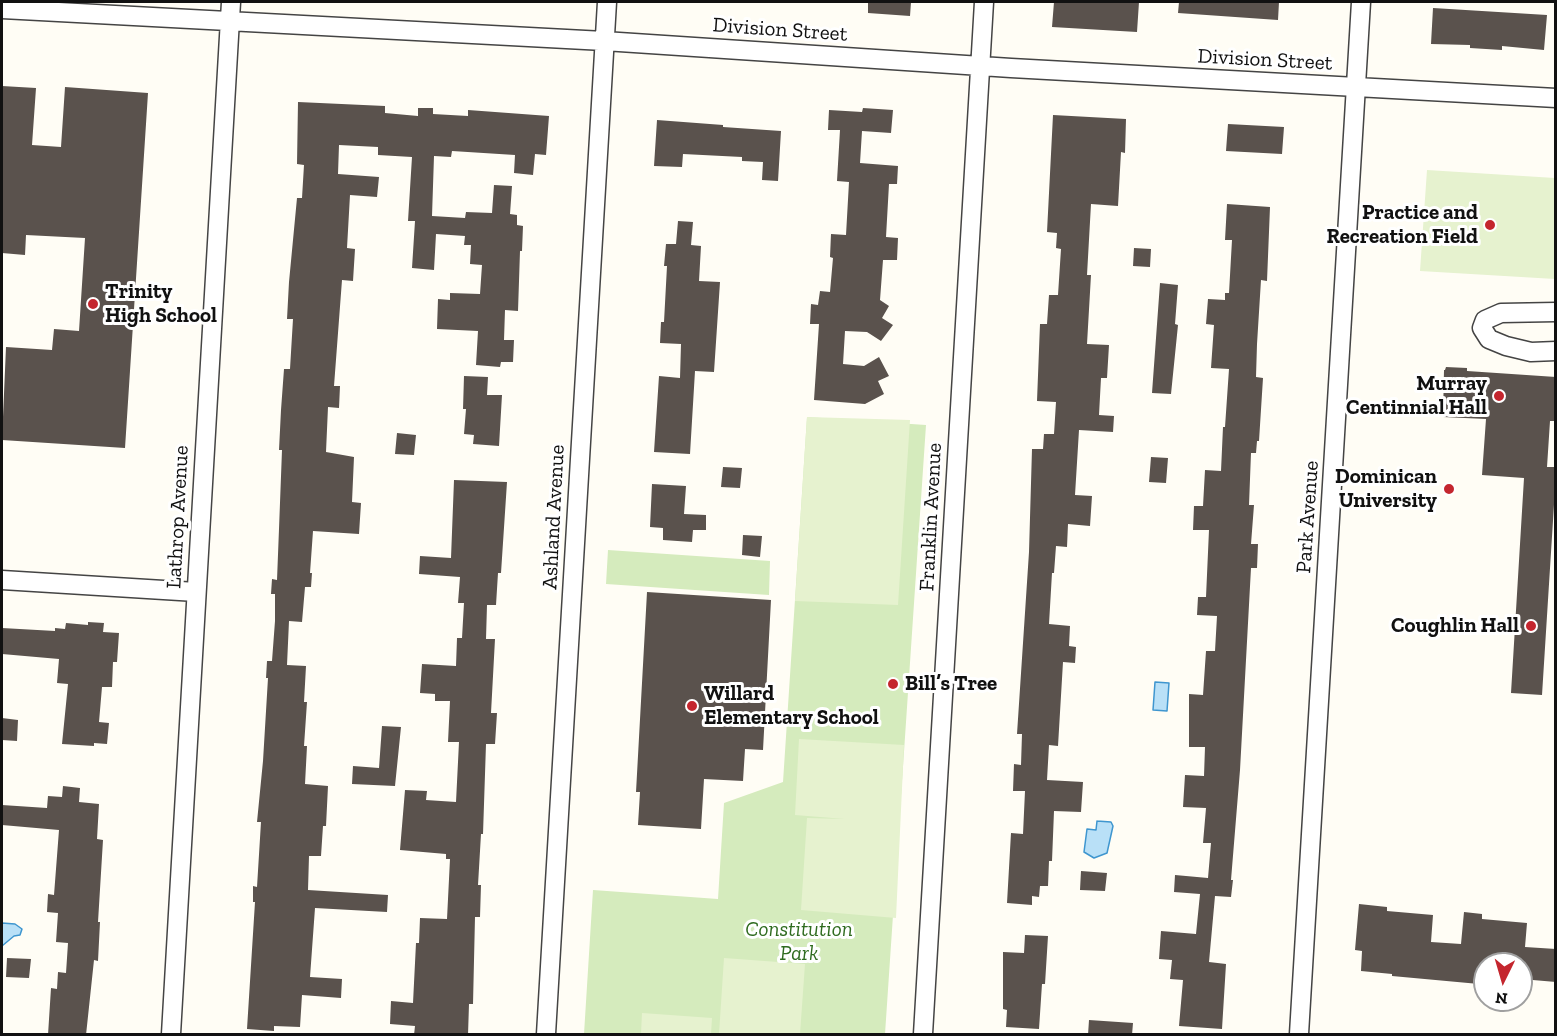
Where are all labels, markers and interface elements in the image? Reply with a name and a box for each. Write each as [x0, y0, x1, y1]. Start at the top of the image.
street label: Division Street [712, 13, 848, 47]
street label: Division Street [1197, 44, 1333, 76]
place label: Practice and Recreation Field [1326, 200, 1478, 250]
marker: Practice and Recreation Field [1483, 218, 1497, 232]
place label: Trinity High School [105, 279, 217, 329]
marker: Trinity High School [86, 297, 100, 311]
place label: Murray Centinnial Hall [1346, 371, 1487, 421]
marker: Murray Centinnial Hall [1492, 389, 1506, 403]
street label: Franklin Avenue [915, 442, 947, 592]
street label: Ashland Avenue [538, 444, 570, 590]
street label: Lathrop Avenue [162, 445, 194, 589]
street label: Park Avenue [1291, 460, 1325, 574]
place label: Dominican University [1335, 464, 1437, 514]
marker: Dominican University [1442, 482, 1456, 496]
place label: Coughlin Hall [1391, 613, 1519, 639]
marker: Coughlin Hall [1524, 619, 1538, 633]
place label: Bill’s Tree [905, 671, 997, 697]
marker: Bill’s Tree [886, 677, 900, 691]
place label: Willard Elementary School [704, 681, 879, 731]
marker: Willard Elementary School [685, 699, 699, 713]
park label: Constitution Park [745, 917, 853, 967]
north arrow [1473, 952, 1533, 1012]
text: N [1495, 988, 1508, 1008]

